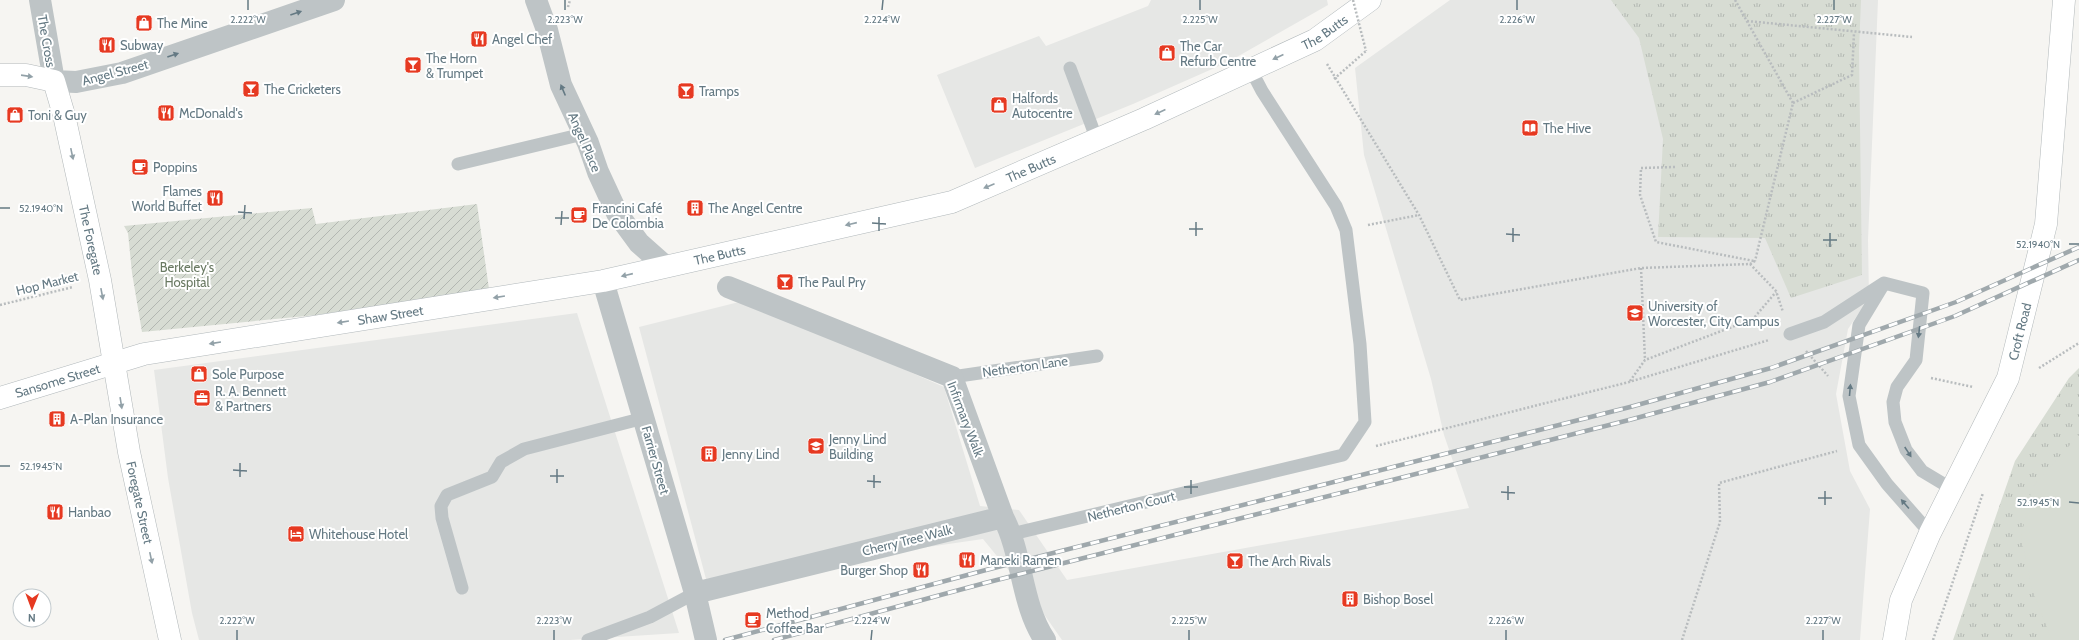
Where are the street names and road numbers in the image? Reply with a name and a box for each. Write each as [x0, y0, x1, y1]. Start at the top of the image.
street label: The Butts [1299, 11, 1351, 53]
street label: The Cross [34, 13, 60, 69]
street label: Angel Street [80, 55, 150, 89]
street label: Angel Place [565, 110, 605, 175]
street label: The Butts [1004, 150, 1058, 186]
street label: The Foregate [76, 204, 107, 277]
street label: The Butts [692, 241, 748, 268]
street label: Hop Market [14, 267, 80, 298]
street label: Croft Road [2005, 301, 2034, 362]
street label: Shaw Street [356, 302, 425, 328]
street label: Netherton Lane [981, 352, 1069, 380]
street label: Sansome Street [13, 360, 102, 401]
street label: Infirmary Walk [944, 379, 988, 459]
street label: Farrier Street [639, 424, 674, 497]
street label: Foregate Street [123, 460, 157, 546]
street label: Netherton Court [1086, 487, 1177, 525]
street label: Cherry Tree Walk [860, 521, 954, 559]

